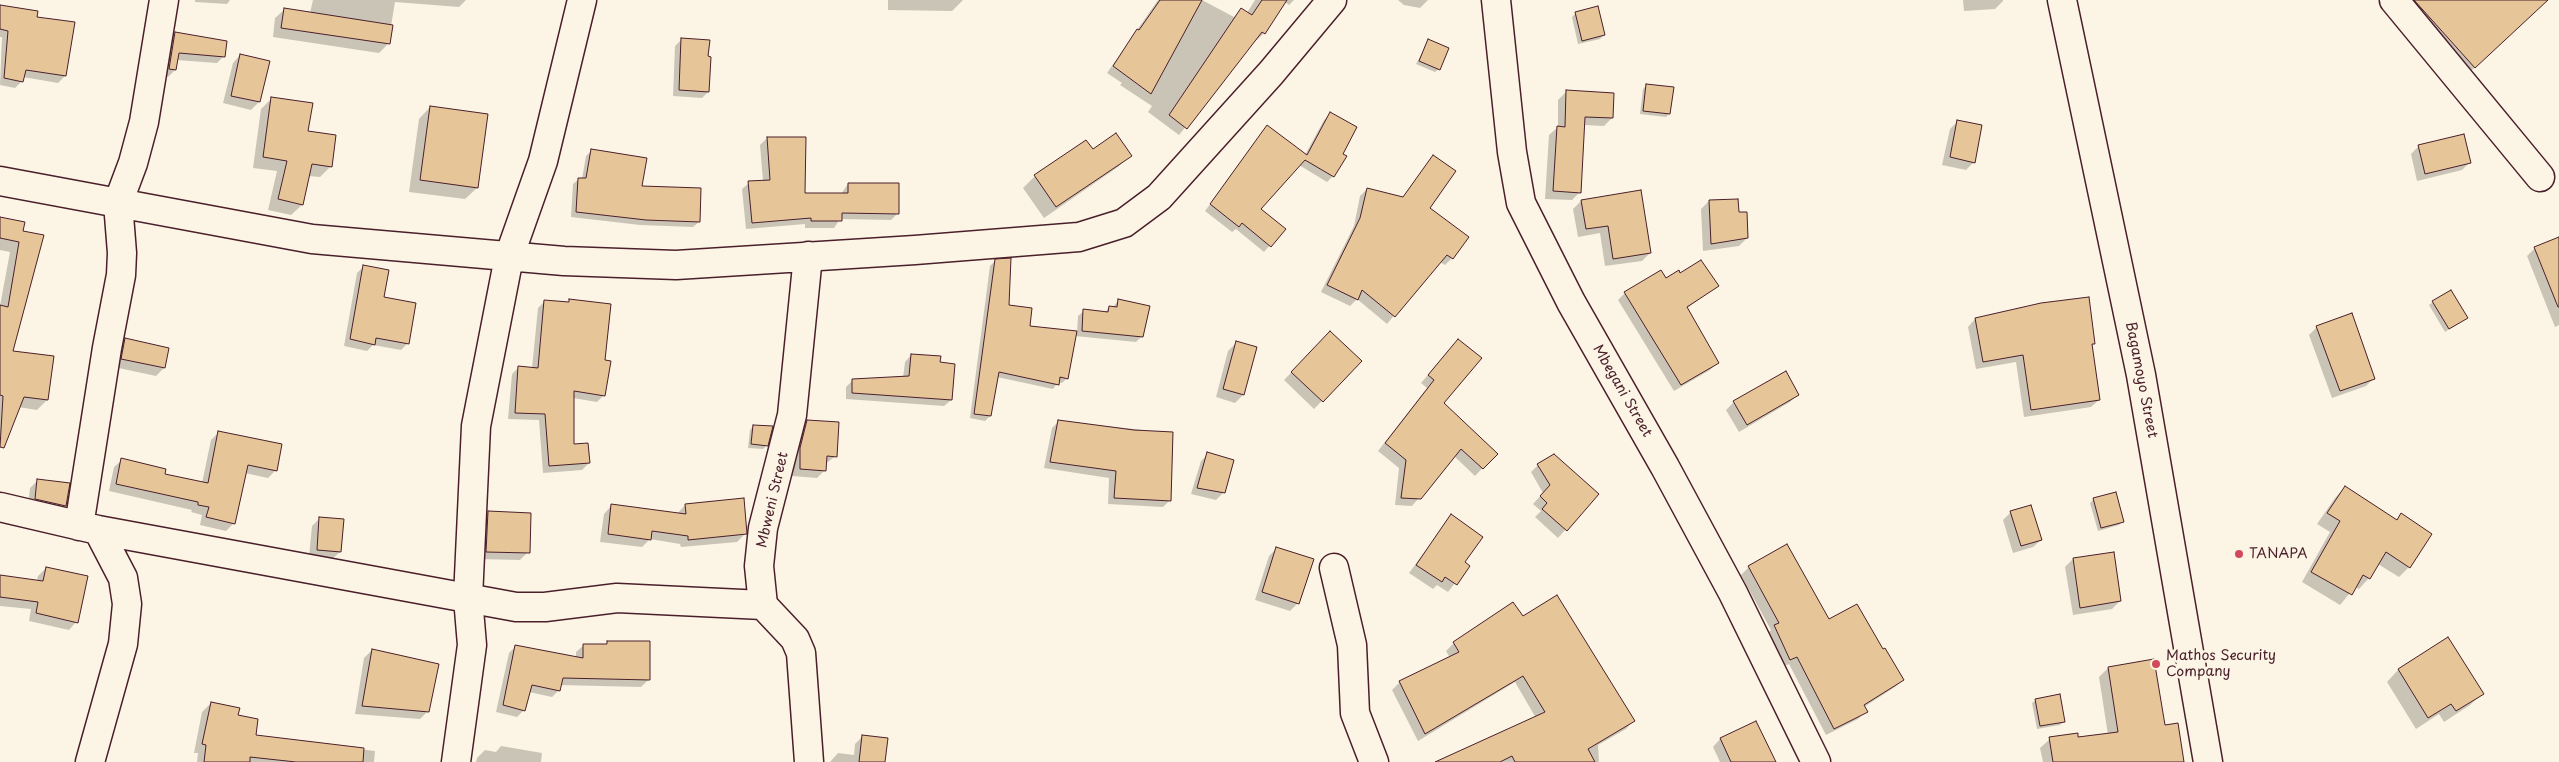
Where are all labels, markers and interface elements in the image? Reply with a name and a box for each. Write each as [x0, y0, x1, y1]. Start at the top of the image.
street label: Bagamoyo Street [2122, 321, 2160, 439]
street label: Mbegani Street [1589, 342, 1655, 440]
street label: Mbweni Street [754, 450, 792, 550]
place label: TANAPA [2249, 546, 2308, 562]
marker: TANAPA [2233, 548, 2245, 560]
place label: Mathos Security Company [2166, 648, 2276, 680]
marker: Mathos Security Company [2150, 658, 2162, 670]

